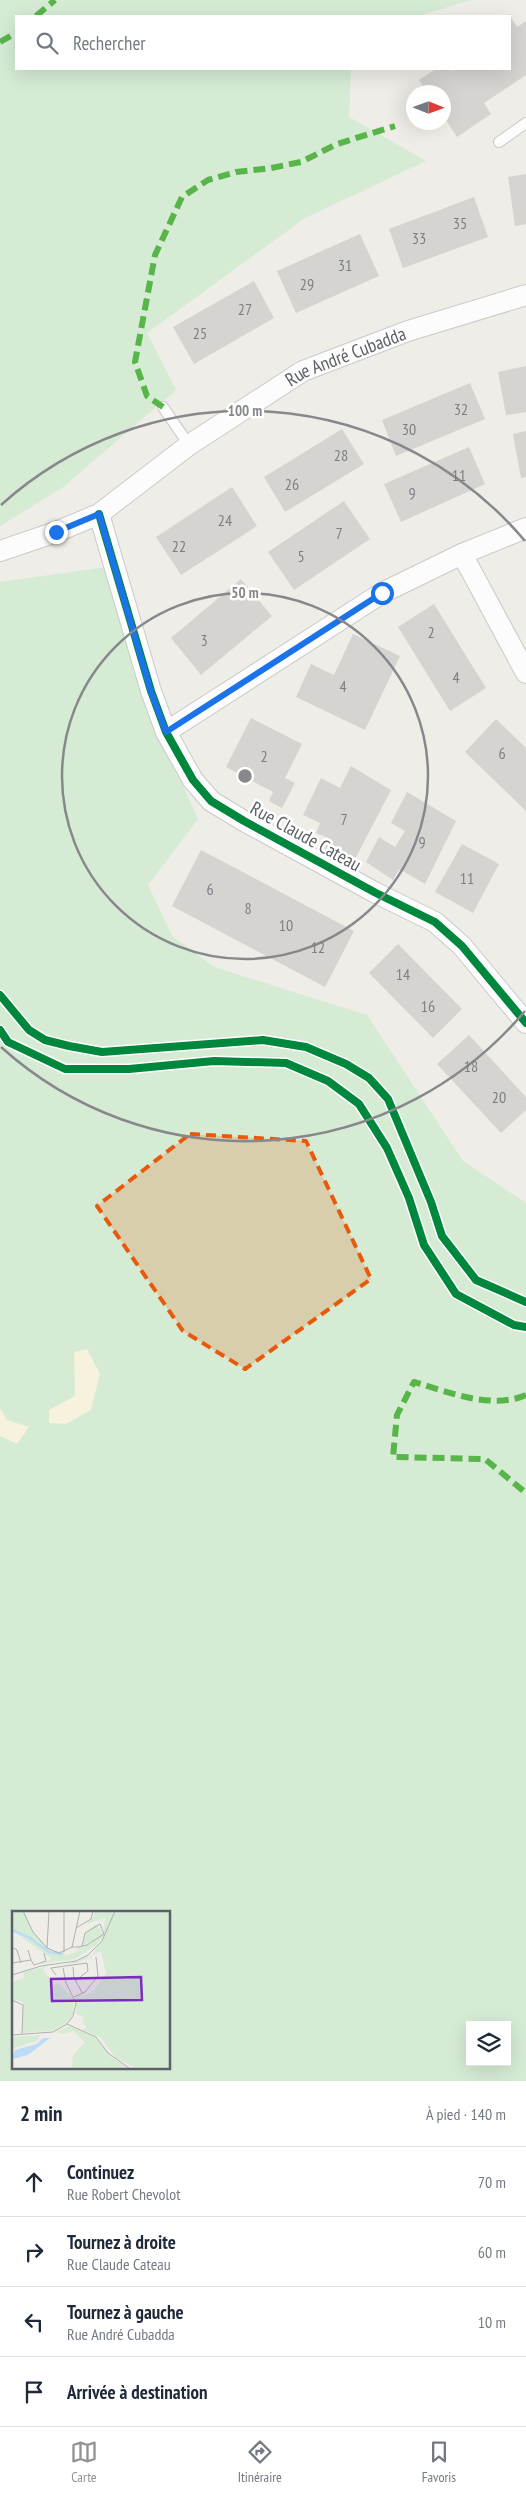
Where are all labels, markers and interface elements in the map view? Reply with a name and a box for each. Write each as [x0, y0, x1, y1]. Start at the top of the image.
search box [15, 15, 511, 70]
icon: search [33, 29, 61, 57]
text: Rechercher [73, 31, 145, 55]
north arrow [406, 85, 451, 130]
house number: 35 [453, 213, 467, 233]
house number: 33 [412, 228, 426, 248]
house number: 31 [338, 255, 352, 275]
house number: 29 [300, 274, 314, 294]
house number: 27 [238, 299, 252, 319]
street label: Rue André Cubadda [280, 321, 409, 391]
house number: 25 [193, 323, 207, 343]
house number: 32 [454, 399, 468, 419]
text: 100 m [228, 401, 262, 420]
house number: 30 [402, 419, 416, 439]
house number: 28 [334, 445, 348, 465]
house number: 11 [452, 465, 466, 485]
house number: 26 [285, 474, 299, 494]
house number: 9 [408, 483, 416, 503]
house number: 24 [218, 510, 232, 530]
route end [45, 521, 68, 544]
house number: 7 [335, 523, 343, 543]
house number: 22 [172, 536, 186, 556]
house number: 5 [297, 546, 305, 566]
route start [371, 582, 394, 605]
text: 50 m [231, 583, 259, 602]
house number: 2 [427, 622, 435, 642]
house number: 3 [200, 630, 208, 650]
house number: 4 [452, 667, 460, 687]
house number: 4 [339, 676, 347, 696]
house number: 6 [498, 743, 506, 763]
house number: 2 [260, 746, 268, 766]
centre of rings [236, 767, 254, 785]
street label: Rue Claude Cateau [246, 796, 366, 876]
house number: 7 [340, 809, 348, 829]
house number: 9 [418, 832, 426, 852]
house number: 11 [460, 868, 474, 888]
house number: 6 [206, 879, 214, 899]
house number: 8 [244, 898, 252, 918]
house number: 10 [279, 915, 293, 935]
house number: 12 [311, 937, 325, 957]
house number: 14 [396, 964, 410, 984]
house number: 16 [421, 996, 435, 1016]
house number: 18 [464, 1056, 478, 1076]
house number: 20 [492, 1087, 506, 1107]
inset map [12, 1911, 170, 2068]
map controls [466, 2021, 511, 2066]
button: layers [466, 2021, 511, 2066]
text: 2 min [20, 2100, 62, 2127]
text: À pied · 140 m [426, 2104, 506, 2124]
text: Continuez [67, 2160, 134, 2184]
icon: ahead [20, 2168, 48, 2196]
text: 70 m [478, 2172, 506, 2192]
text: Rue Robert Chevolot [67, 2184, 181, 2204]
text: Tournez à droite [67, 2230, 176, 2254]
icon: right [20, 2238, 48, 2266]
text: 60 m [478, 2242, 506, 2262]
text: Rue Claude Cateau [67, 2254, 171, 2274]
text: Tournez à gauche [67, 2300, 184, 2324]
icon: left [20, 2308, 48, 2336]
text: 10 m [478, 2312, 506, 2332]
text: Rue André Cubadda [67, 2324, 175, 2344]
icon: arrive [20, 2378, 48, 2406]
text: Arrivée à destination [67, 2380, 208, 2404]
tab: Carte [70, 2438, 98, 2486]
tab: Itinéraire [238, 2438, 282, 2486]
tab: Favoris [422, 2438, 456, 2486]

